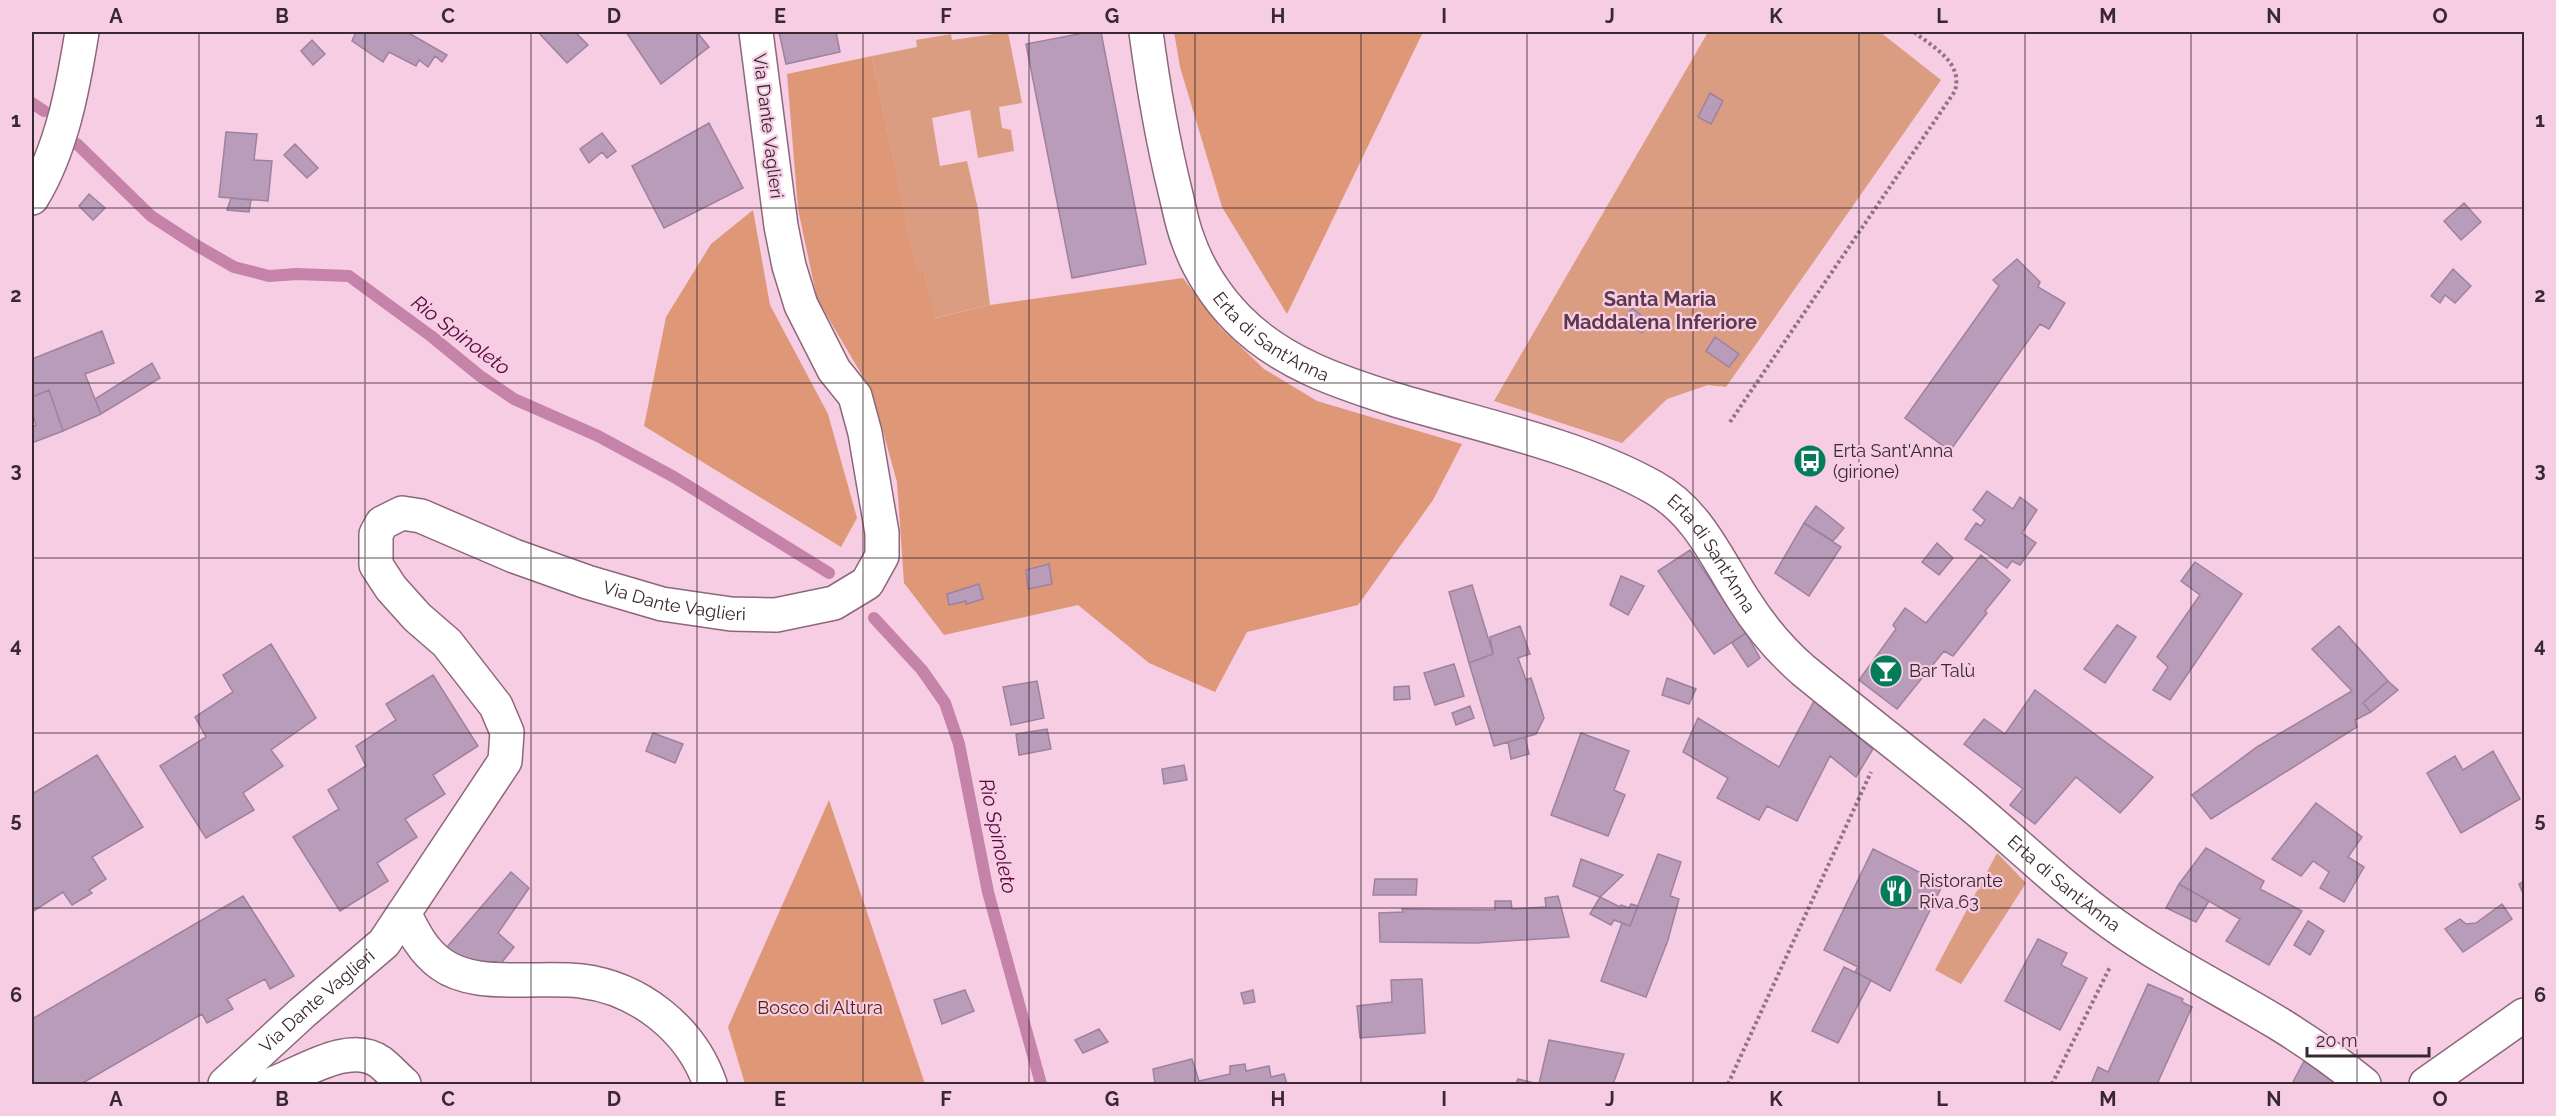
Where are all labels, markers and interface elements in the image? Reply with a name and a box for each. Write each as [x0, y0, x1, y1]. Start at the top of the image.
text: A [109, 4, 123, 28]
text: B [275, 4, 289, 28]
text: C [441, 4, 455, 28]
text: D [607, 4, 621, 28]
text: E [774, 4, 786, 28]
text: F [940, 4, 952, 28]
text: G [1105, 4, 1119, 28]
text: H [1271, 4, 1285, 28]
text: I [1441, 4, 1447, 28]
text: J [1605, 4, 1615, 28]
text: K [1769, 4, 1783, 28]
text: L [1936, 4, 1948, 28]
text: M [2099, 4, 2117, 28]
text: N [2266, 4, 2282, 28]
text: O [2432, 4, 2448, 28]
street label: Via Dante Vaglieri [749, 52, 788, 200]
text: 1 [11, 108, 21, 132]
text: 1 [2535, 108, 2545, 132]
text: 2 [10, 283, 22, 307]
text: 2 [2534, 283, 2546, 307]
district label: Santa Maria Maddalena Inferiore [1563, 287, 1757, 334]
street label: Erta di Sant'Anna [1209, 288, 1332, 386]
water label: Rio Spinoleto [407, 290, 515, 380]
place label: Erta Sant'Anna (girione) [1833, 440, 1953, 482]
bus stop icon: Erta Sant'Anna (girione) [1792, 443, 1828, 479]
text: 3 [10, 458, 22, 482]
text: 3 [2534, 458, 2546, 482]
street label: Erta di Sant'Anna [1663, 490, 1760, 617]
street label: Via Dante Vaglieri [600, 576, 746, 625]
text: 4 [10, 633, 22, 657]
text: 4 [2534, 633, 2546, 657]
bar icon: Bar Talù [1868, 653, 1904, 689]
place label: Bar Talù [1909, 660, 1975, 681]
water label: Rio Spinoleto [974, 776, 1022, 896]
text: 5 [10, 808, 22, 832]
text: 5 [2534, 808, 2546, 832]
street label: Erta di Sant'Anna [2004, 830, 2125, 936]
place label: Ristorante Riva 63 [1919, 870, 2003, 912]
restaurant icon: Ristorante Riva 63 [1878, 873, 1914, 909]
street label: Via Dante Vaglieri [255, 945, 379, 1057]
text: 6 [10, 983, 22, 1007]
text: 6 [2534, 983, 2546, 1007]
park label: Bosco di Altura [757, 997, 883, 1018]
scale bar [2307, 1020, 2428, 1058]
text: 20 m [2316, 1030, 2358, 1051]
text: A [109, 1087, 123, 1111]
text: B [275, 1087, 289, 1111]
text: C [441, 1087, 455, 1111]
text: D [607, 1087, 621, 1111]
text: E [774, 1087, 786, 1111]
text: F [940, 1087, 952, 1111]
text: G [1105, 1087, 1119, 1111]
text: H [1271, 1087, 1285, 1111]
text: I [1441, 1087, 1447, 1111]
text: J [1605, 1087, 1615, 1111]
text: K [1769, 1087, 1783, 1111]
text: L [1936, 1087, 1948, 1111]
text: M [2099, 1087, 2117, 1111]
text: N [2266, 1087, 2282, 1111]
text: O [2432, 1087, 2448, 1111]

